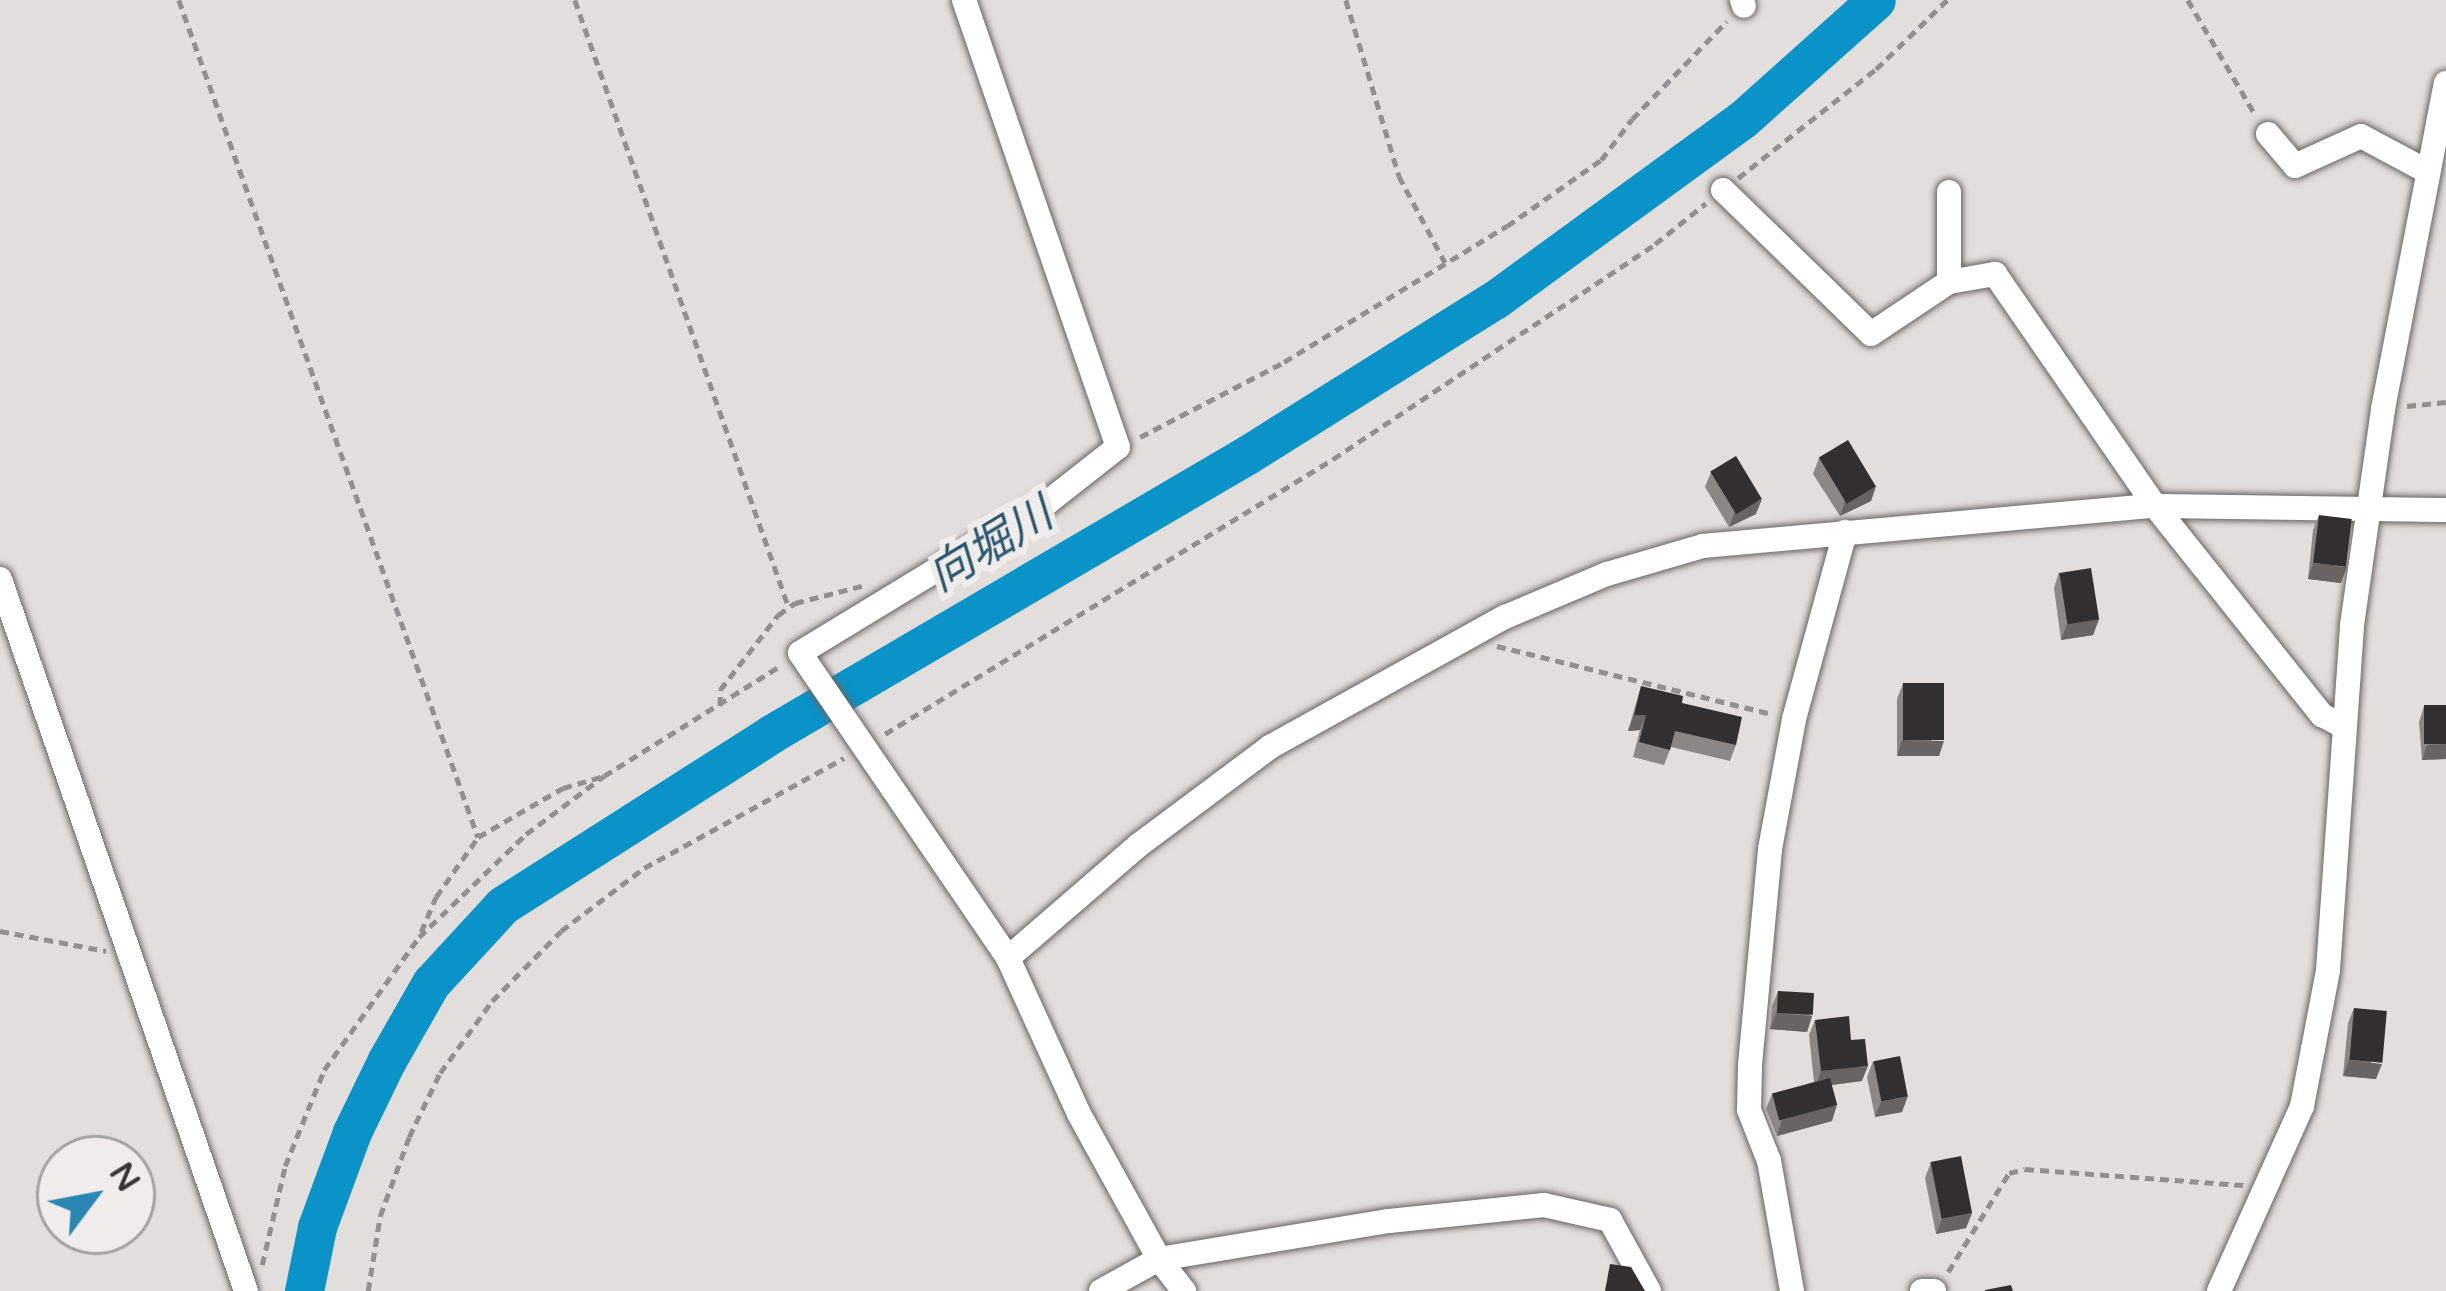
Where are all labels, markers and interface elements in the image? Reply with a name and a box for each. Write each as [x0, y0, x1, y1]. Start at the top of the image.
water label: 向堀川 [919, 488, 1063, 604]
north arrow [36, 1135, 156, 1255]
text: N [101, 1156, 148, 1199]

